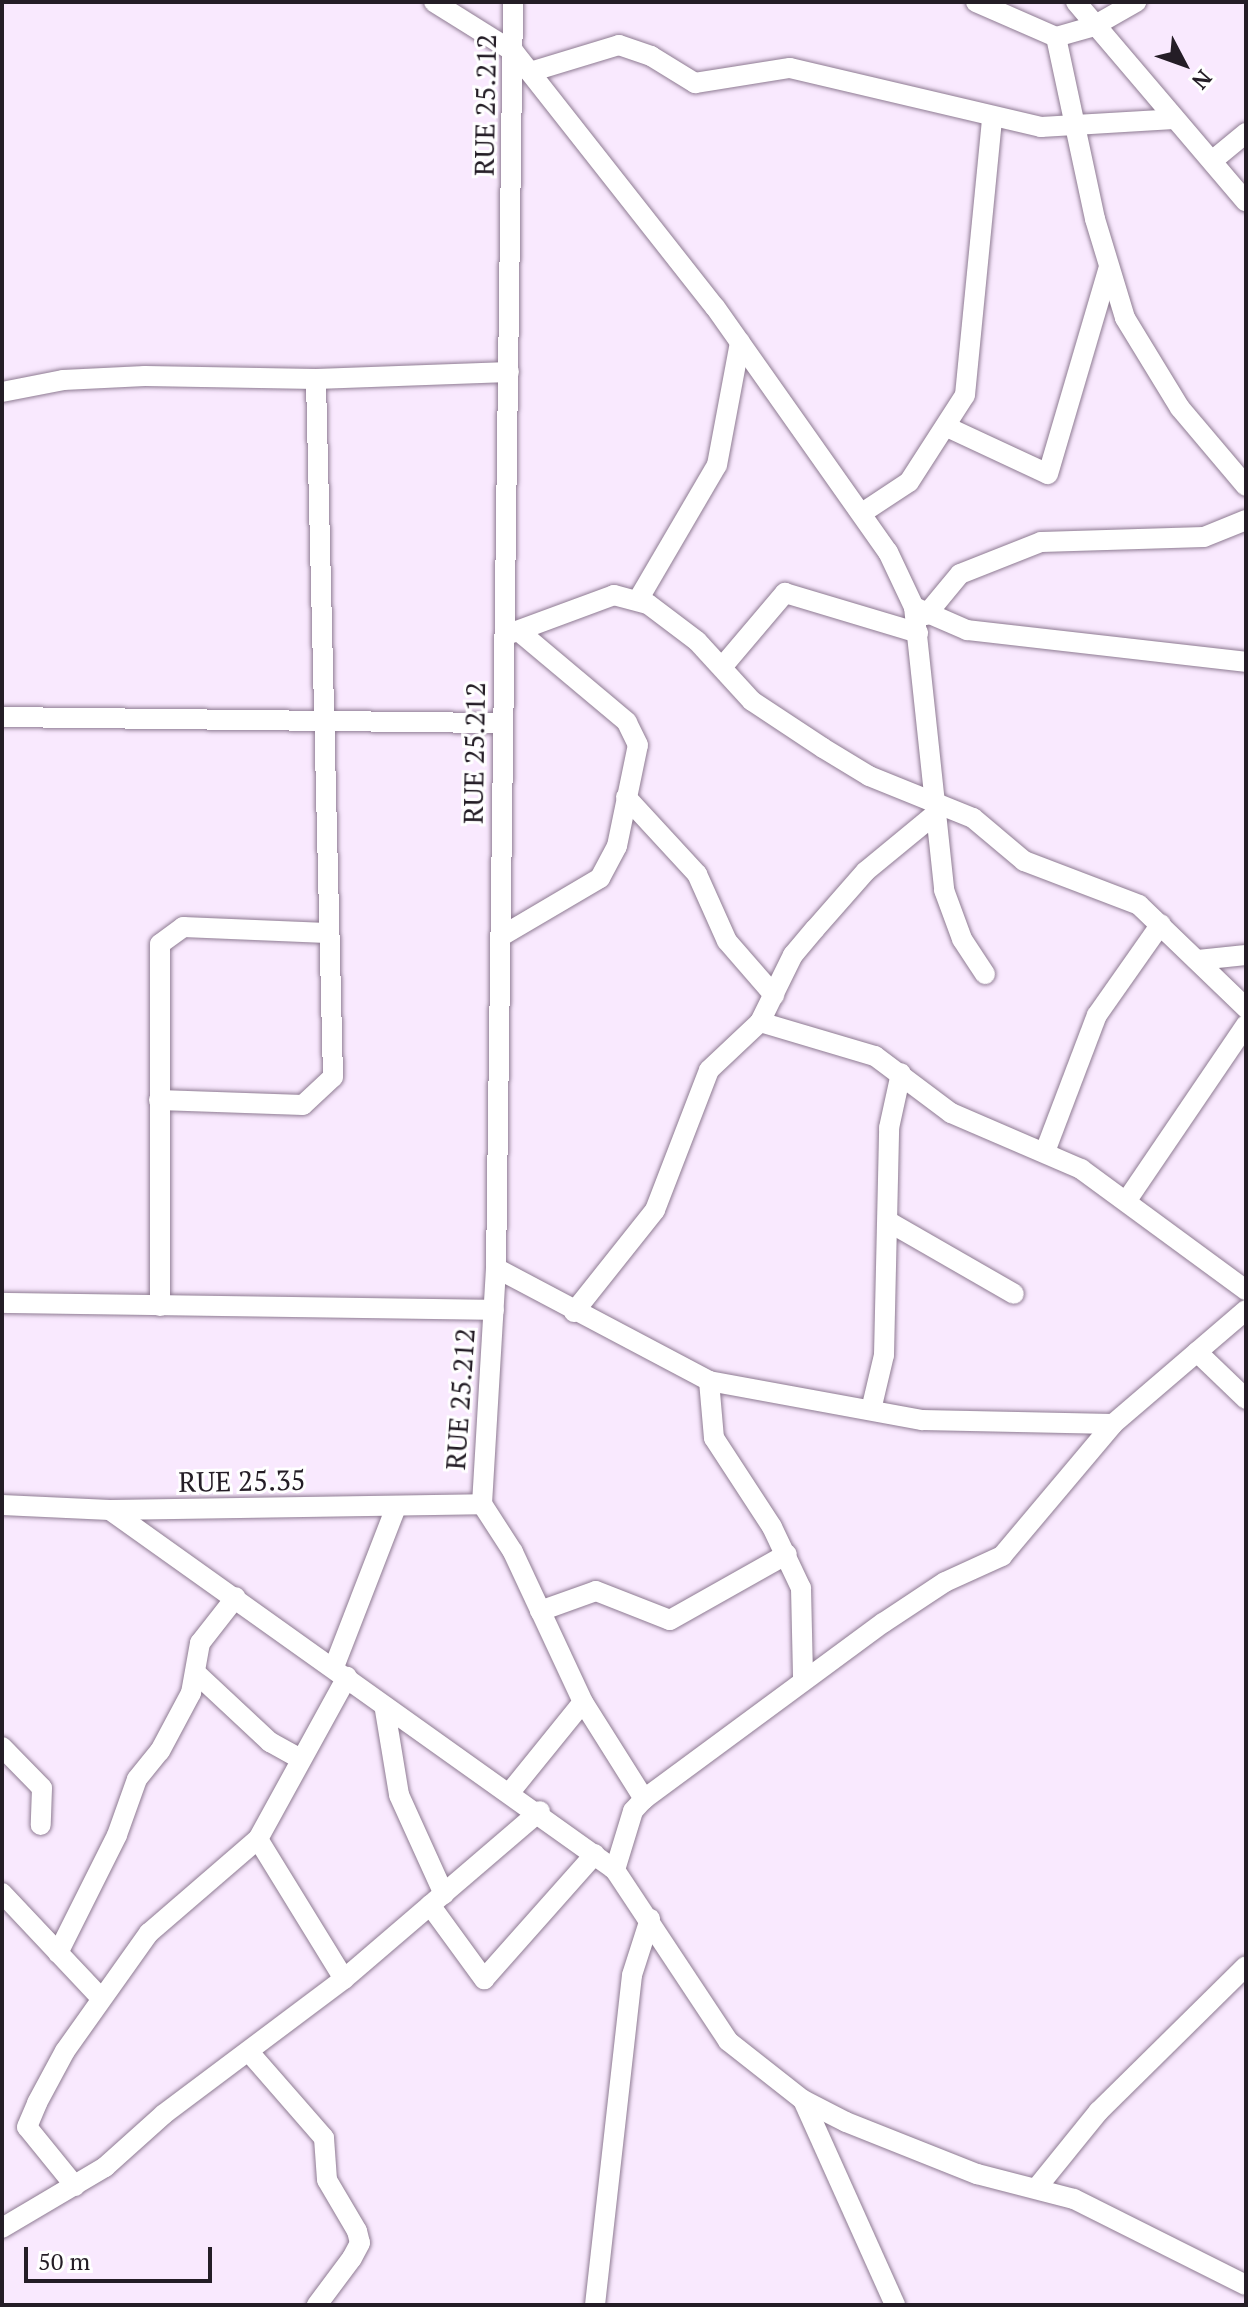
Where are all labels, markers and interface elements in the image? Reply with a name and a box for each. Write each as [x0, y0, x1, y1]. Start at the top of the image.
north arrow [1144, 24, 1224, 104]
street label: RUE 25.212 [467, 34, 503, 176]
text: N [1186, 64, 1219, 96]
street label: RUE 25.212 [456, 682, 492, 824]
street label: RUE 25.212 [438, 1327, 482, 1471]
street label: RUE 25.35 [178, 1463, 306, 1499]
scale bar [28, 2231, 216, 2281]
text: 50 m [38, 2245, 90, 2277]

